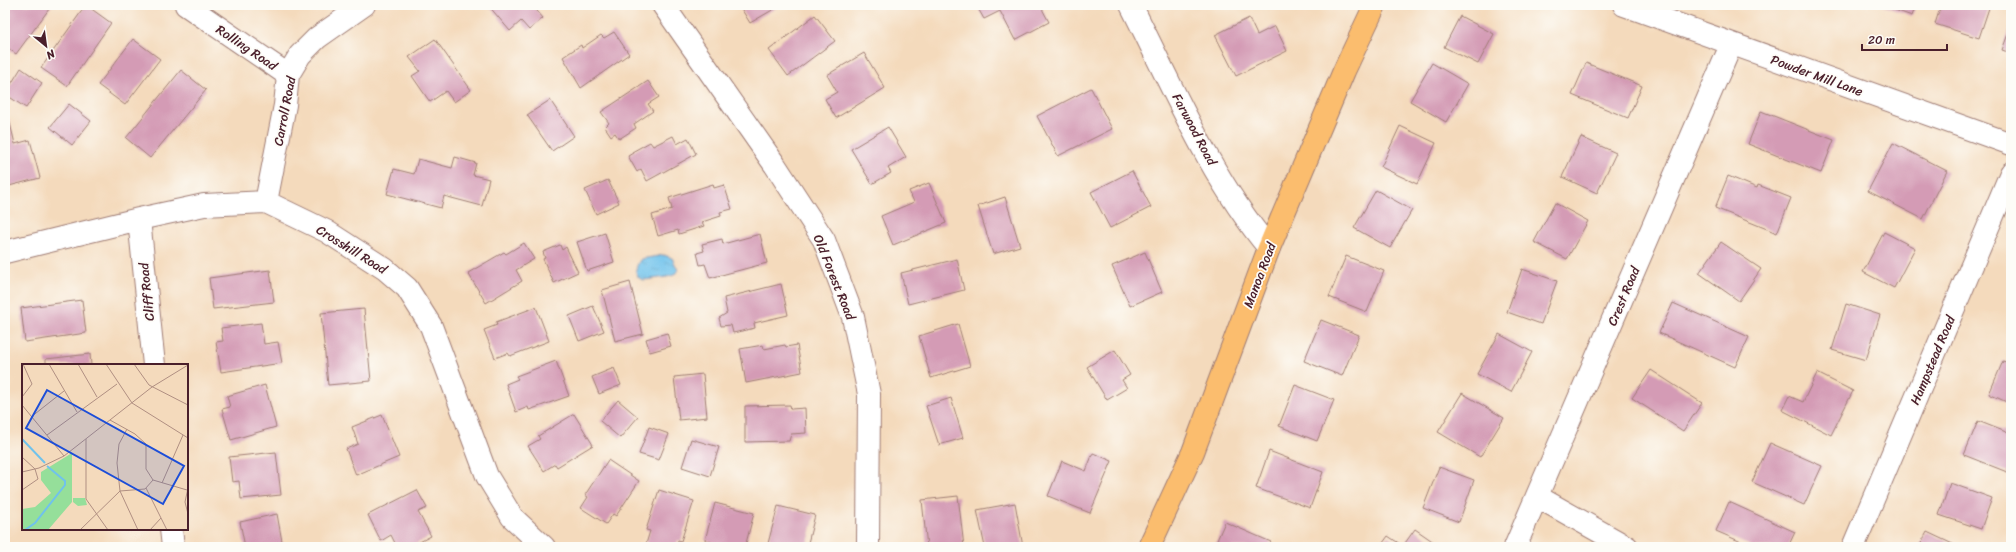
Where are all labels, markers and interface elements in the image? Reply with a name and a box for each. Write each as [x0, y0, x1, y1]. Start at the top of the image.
street label: Rolling Road [211, 18, 283, 77]
north arrow [26, 26, 66, 66]
scale bar [1862, 26, 1947, 52]
text: 20 m [1868, 29, 1895, 51]
text: N [42, 44, 59, 65]
street label: Powder Mill Lane [1767, 48, 1867, 103]
street label: Carroll Road [266, 73, 303, 148]
street label: Farwood Road [1166, 89, 1224, 171]
street label: Crosshill Road [312, 218, 393, 281]
street label: Old Forest Road [807, 231, 863, 325]
street label: Manoa Road [1236, 238, 1283, 311]
street label: Cliff Road [132, 261, 161, 322]
street label: Crest Road [1601, 262, 1647, 330]
street label: Hampstead Road [1903, 311, 1962, 408]
inset map [22, 364, 188, 530]

